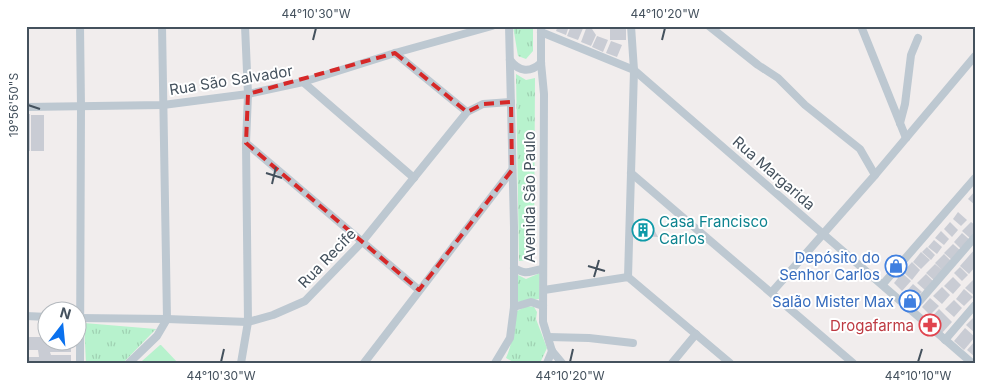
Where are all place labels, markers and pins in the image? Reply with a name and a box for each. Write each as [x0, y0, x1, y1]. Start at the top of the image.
place label: Casa Francisco Carlos [659, 212, 768, 248]
building icon: Casa Francisco Carlos [631, 218, 655, 242]
place label: Depósito do Senhor Carlos [779, 248, 880, 284]
shop icon: Depósito do Senhor Carlos [884, 254, 908, 278]
shop icon: Salão Mister Max [898, 289, 922, 313]
place label: Salão Mister Max [772, 292, 894, 311]
pharmacy icon: Drogafarma [918, 313, 942, 337]
place label: Drogafarma [830, 316, 914, 335]

